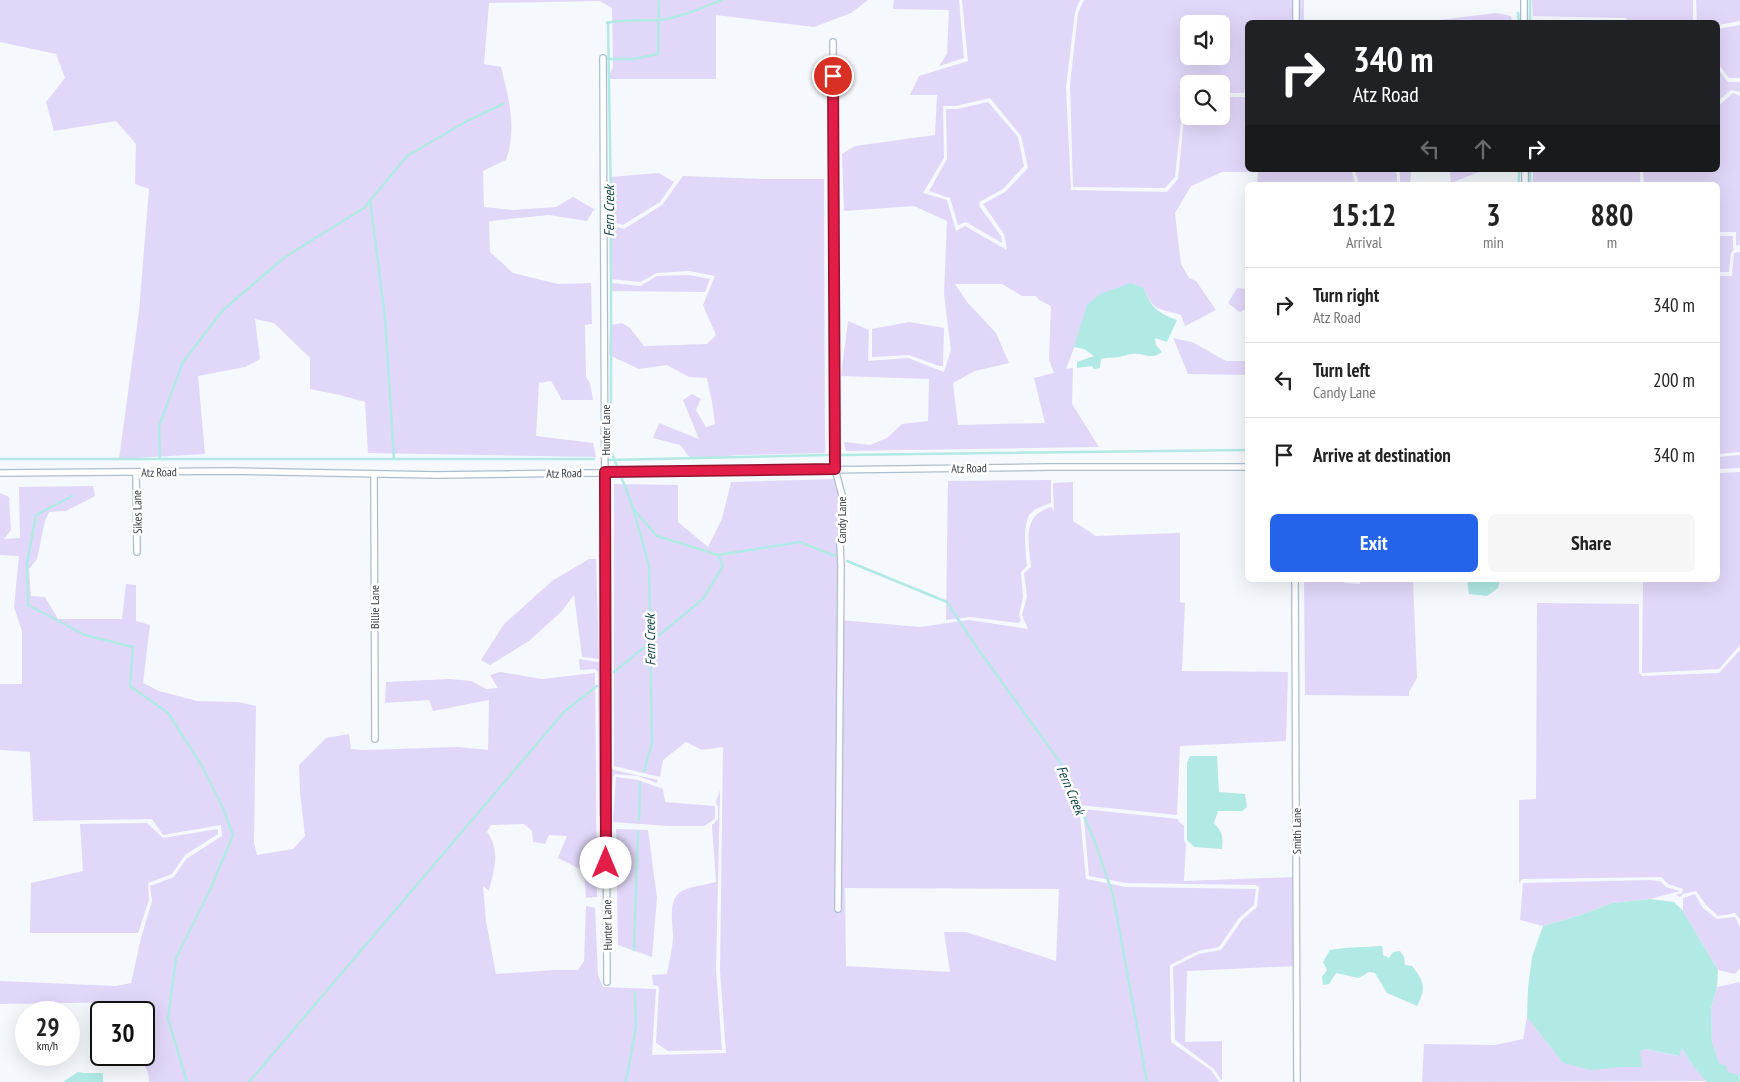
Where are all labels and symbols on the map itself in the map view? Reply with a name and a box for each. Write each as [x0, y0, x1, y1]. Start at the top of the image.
pin [812, 55, 854, 97]
water label: Fern Creek [600, 184, 618, 237]
street label: Hunter Lane [598, 405, 613, 455]
street label: Atz Road [951, 460, 987, 476]
street label: Atz Road [141, 464, 177, 480]
street label: Atz Road [546, 465, 582, 481]
street label: Sikes Lane [129, 490, 145, 534]
street label: Candy Lane [834, 496, 849, 544]
street label: Billie Lane [367, 585, 382, 629]
water label: Fern Creek [641, 613, 659, 666]
water label: Fern Creek [1053, 763, 1090, 819]
street label: Smith Lane [1289, 808, 1304, 854]
position arrow [579, 836, 631, 888]
street label: Hunter Lane [599, 899, 615, 951]
speed limit sign: 30 [90, 1001, 155, 1066]

